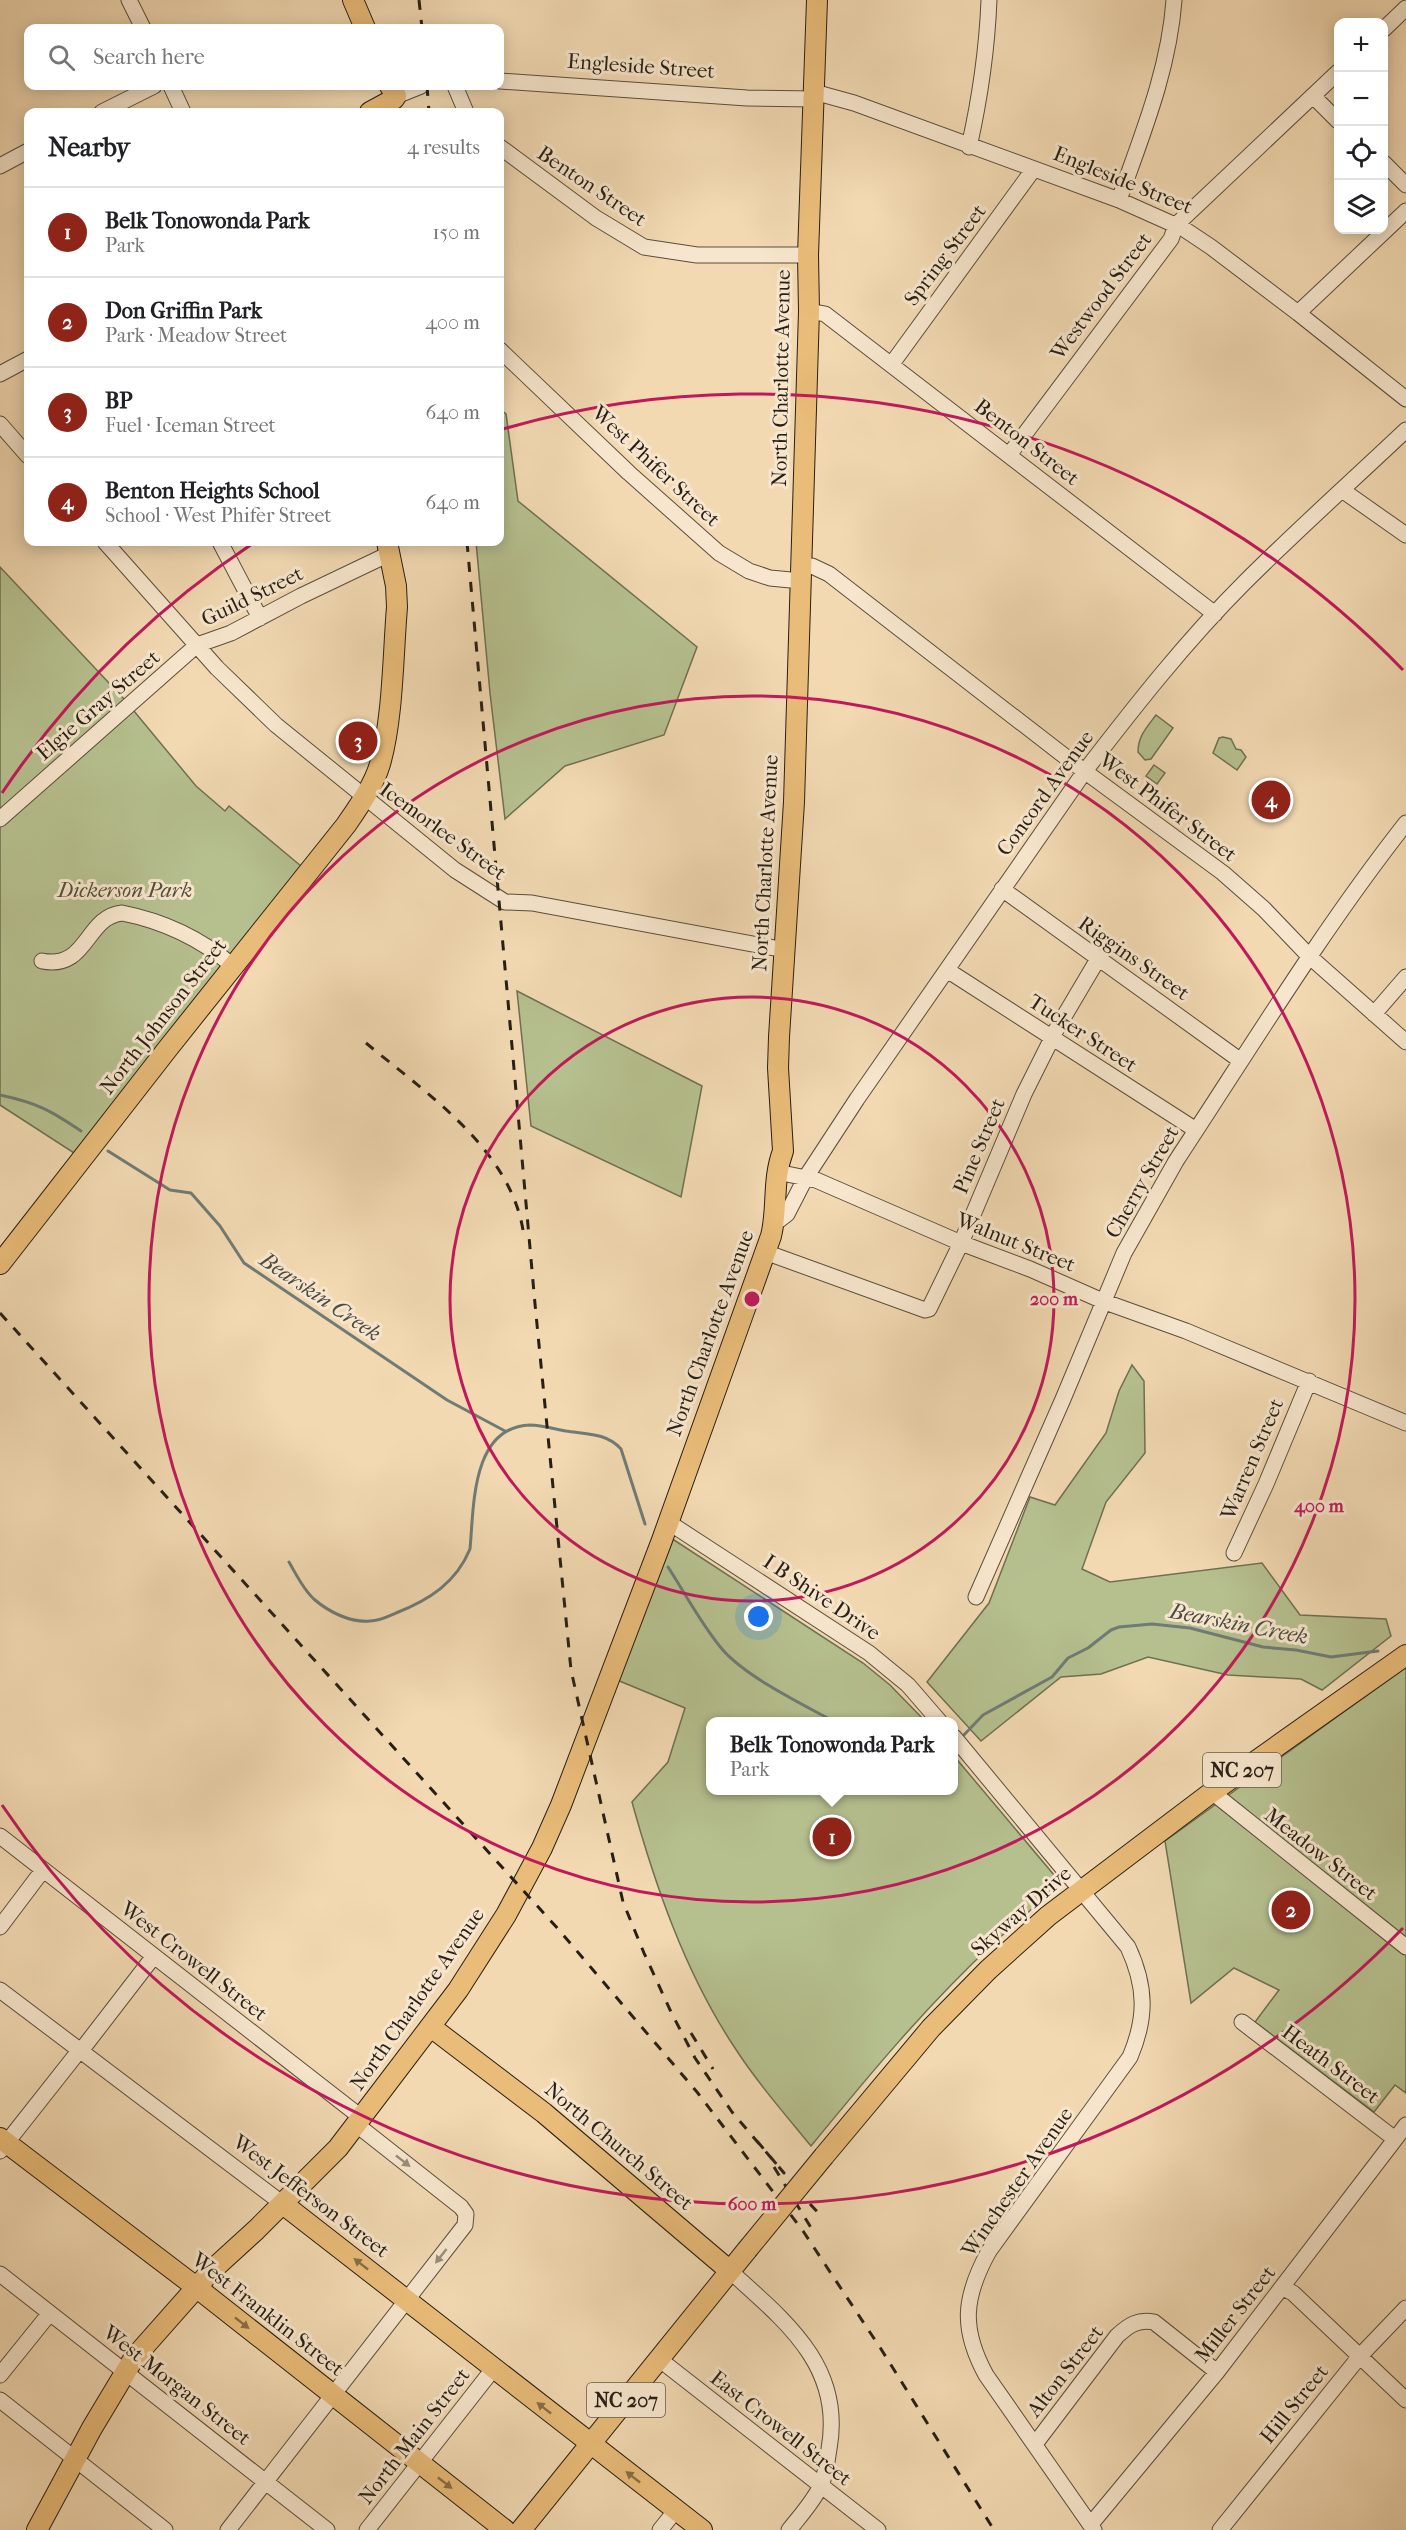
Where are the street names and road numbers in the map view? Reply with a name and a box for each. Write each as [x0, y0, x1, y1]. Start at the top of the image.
street label: Engleside Street [566, 49, 716, 83]
street label: Benton Street [533, 141, 651, 232]
street label: Engleside Street [1050, 141, 1196, 219]
street label: Spring Street [899, 199, 991, 310]
street label: Westwood Street [1045, 227, 1157, 365]
street label: North Charlotte Avenue [767, 269, 795, 487]
street label: Benton Street [970, 394, 1085, 491]
street label: West Phifer Street [586, 400, 725, 532]
street label: Guild Street [197, 561, 307, 631]
street label: Elgie Gray Street [32, 645, 165, 765]
street label: Concord Avenue [992, 726, 1098, 860]
street label: West Phifer Street [1094, 747, 1242, 867]
street label: North Charlotte Avenue [747, 754, 783, 972]
street label: Icemorlee Street [375, 777, 511, 885]
street label: Riggins Street [1074, 911, 1195, 1005]
street label: North Johnson Street [95, 933, 232, 1099]
street label: Tucker Street [1024, 989, 1142, 1077]
street label: Pine Street [948, 1094, 1010, 1197]
street label: Cherry Street [1100, 1121, 1184, 1242]
street label: Walnut Street [952, 1207, 1079, 1277]
street label: North Charlotte Avenue [662, 1227, 758, 1439]
street label: Warren Street [1215, 1394, 1288, 1524]
street label: I B Shive Drive [759, 1549, 885, 1645]
road number: NC 207 [1203, 1753, 1281, 1787]
street label: Meadow Street [1260, 1803, 1382, 1906]
street label: Skyway Drive [966, 1861, 1076, 1961]
street label: West Crowell Street [115, 1896, 273, 2026]
street label: North Charlotte Avenue [345, 1903, 489, 2095]
street label: Heath Street [1278, 2020, 1385, 2109]
street label: North Church Street [540, 2077, 698, 2215]
street label: Winchester Avenue [956, 2103, 1078, 2262]
street label: West Jefferson Street [227, 2129, 394, 2263]
street label: West Franklin Street [186, 2247, 349, 2381]
street label: Miller Street [1190, 2260, 1281, 2367]
street label: West Morgan Street [98, 2319, 256, 2450]
street label: Alton Street [1021, 2320, 1108, 2422]
street label: Hill Street [1255, 2359, 1333, 2448]
street label: North Main Street [353, 2363, 475, 2509]
street label: East Crowell Street [706, 2365, 857, 2491]
road number: NC 207 [587, 2383, 665, 2417]

